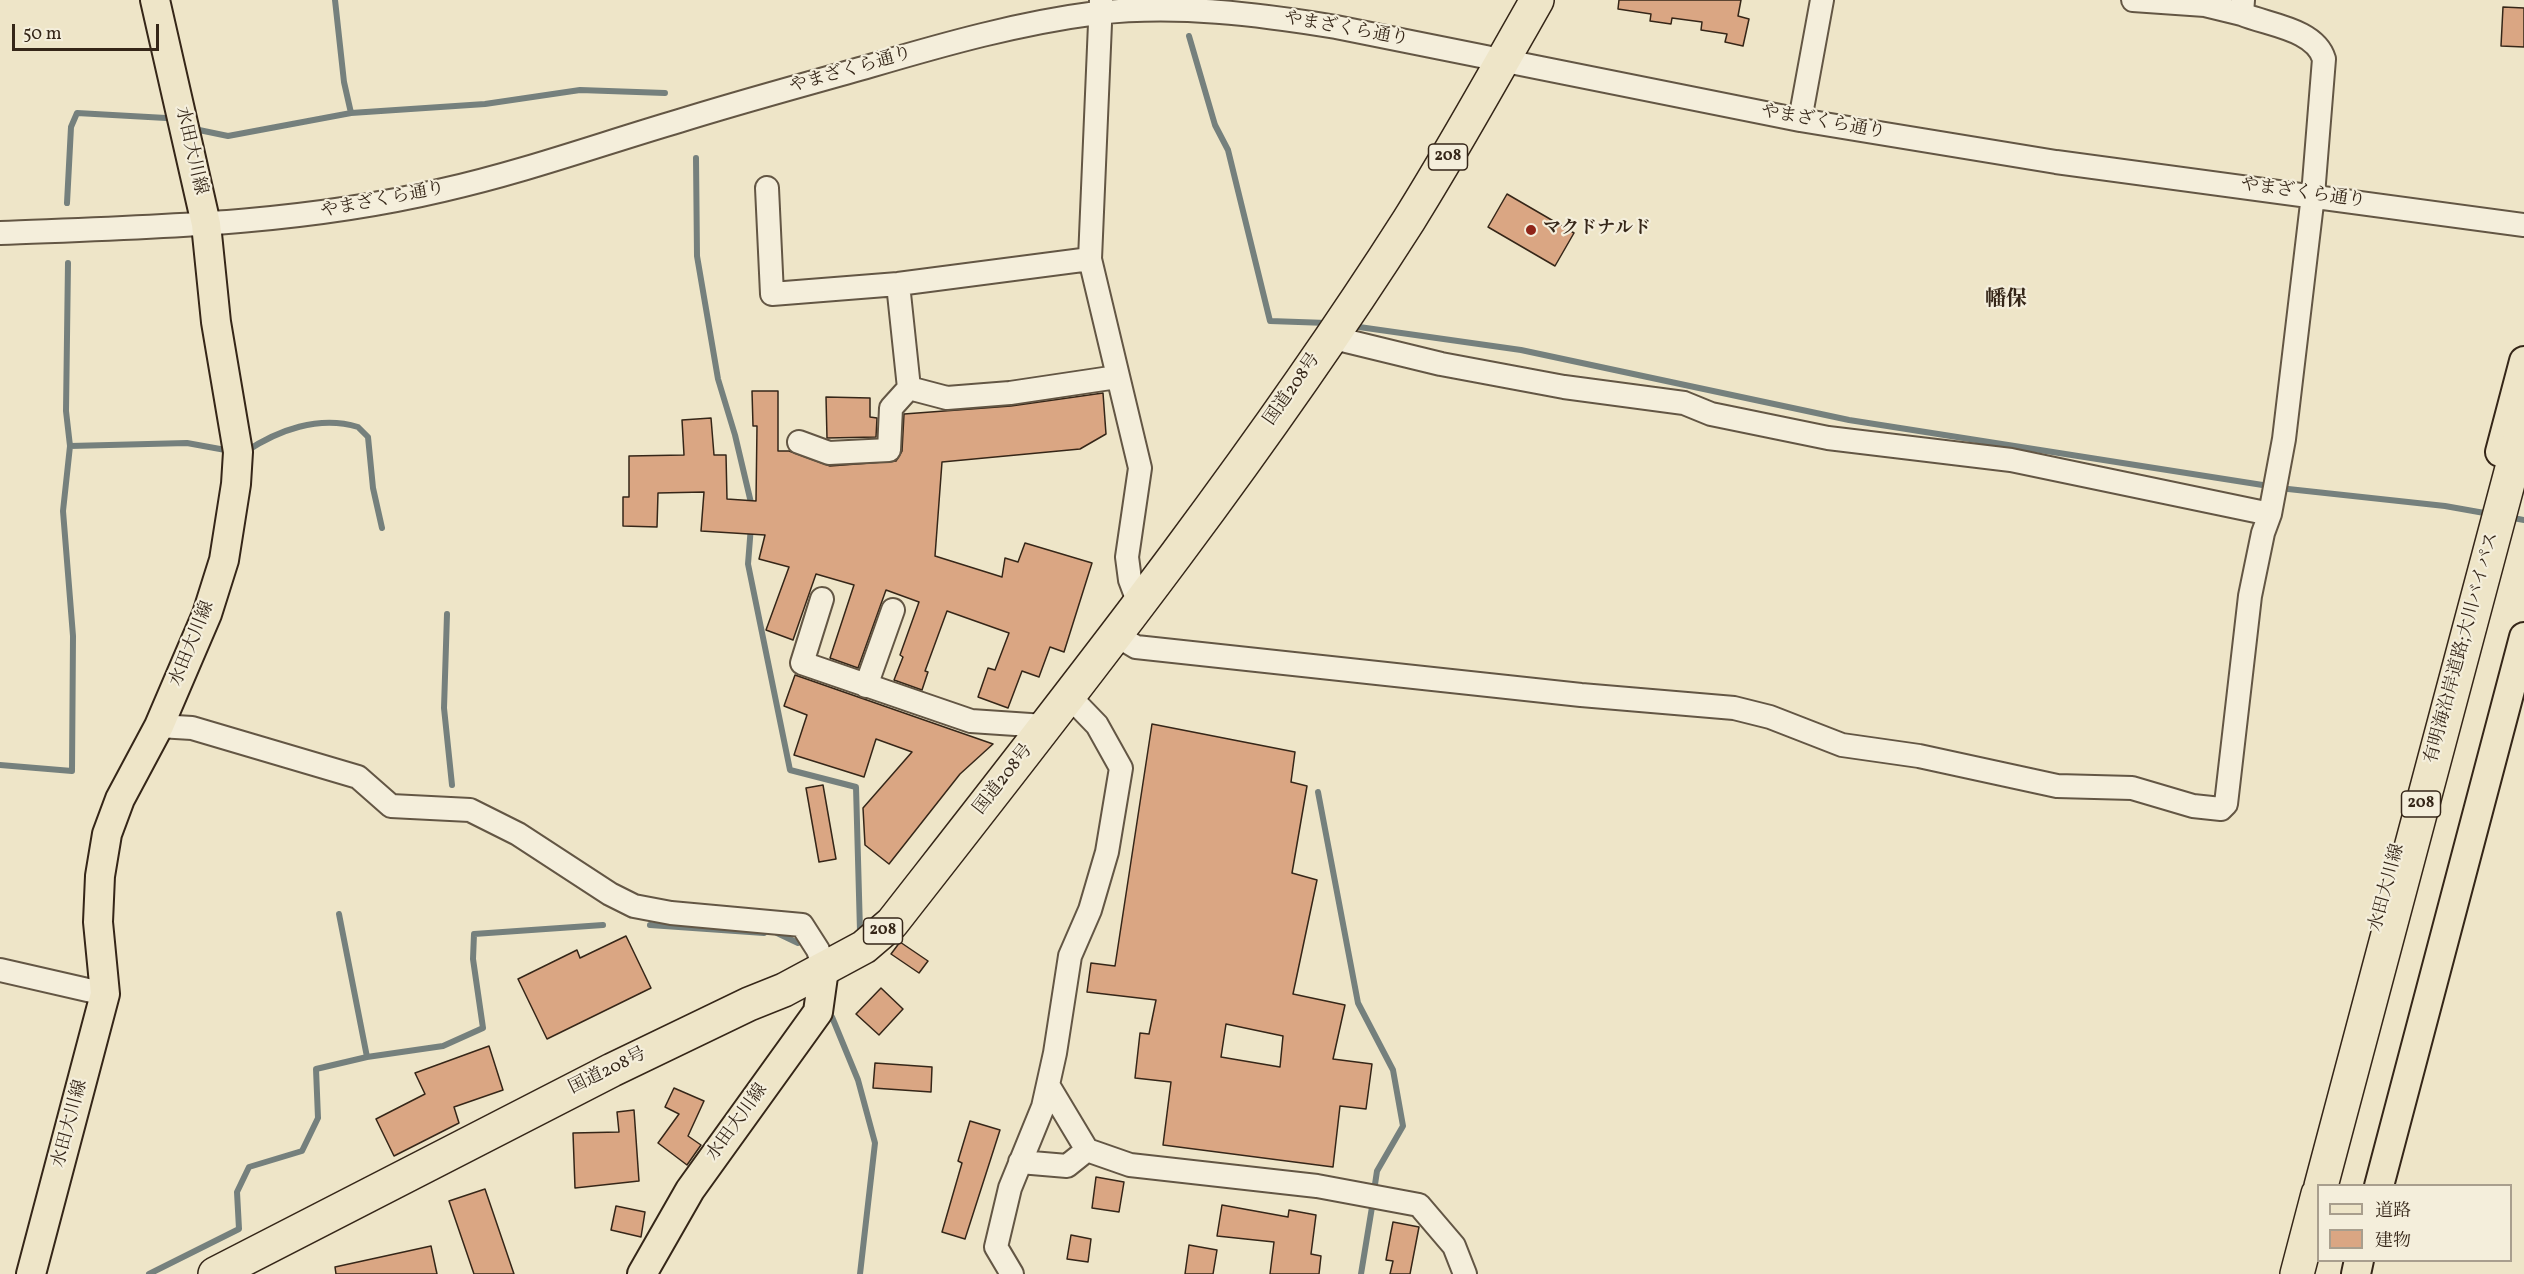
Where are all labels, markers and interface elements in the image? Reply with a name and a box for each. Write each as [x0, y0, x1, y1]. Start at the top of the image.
street label: やまざくら通り [1282, 8, 1410, 52]
scale bar [15, 12, 162, 50]
text: 50 m [23, 22, 62, 47]
street label: やまざくら通り [787, 43, 915, 99]
street label: やまざくら通り [1759, 101, 1887, 145]
street label: 水田大川線 [169, 105, 211, 197]
road number: 208 [1428, 144, 1468, 170]
street label: やまざくら通り [2239, 175, 2367, 213]
street label: やまざくら通り [319, 178, 447, 224]
place label: マクドナルド [1543, 219, 1651, 241]
marker: マクドナルド [1524, 223, 1538, 237]
district label: 幡保 [1985, 288, 2027, 314]
street label: 国道208号 [1260, 350, 1326, 430]
street label: 有明海沿岸道路;大川バイパス [2422, 530, 2504, 766]
street label: 水田大川線 [166, 598, 220, 690]
street label: 国道208号 [970, 740, 1038, 820]
road number: 208 [2402, 791, 2440, 817]
street label: 水田大川線 [2366, 842, 2410, 934]
road number: 208 [864, 918, 902, 944]
street label: 国道208号 [566, 1044, 650, 1100]
street label: 水田大川線 [49, 1078, 93, 1170]
street label: 水田大川線 [703, 1080, 773, 1166]
legend [2317, 1184, 2512, 1262]
text: 道路 [2375, 1199, 2411, 1224]
text: 建物 [2375, 1229, 2411, 1254]

